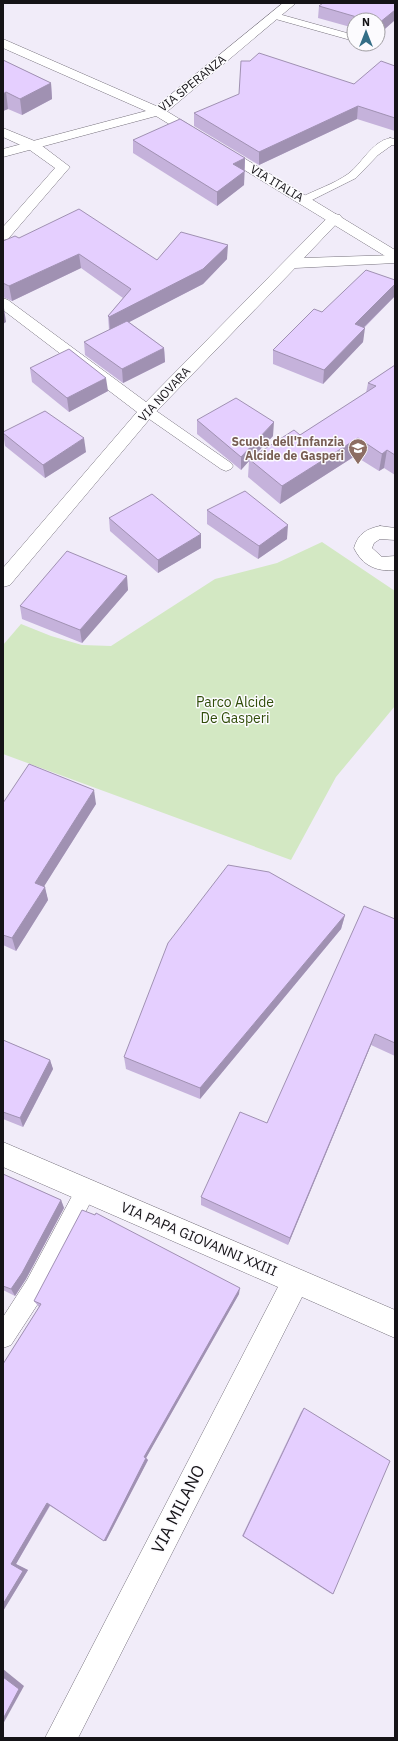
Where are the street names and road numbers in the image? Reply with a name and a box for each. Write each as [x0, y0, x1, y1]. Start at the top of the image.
street label: VIA SPERANZA [155, 51, 229, 115]
street label: VIA ITALIA [248, 161, 307, 205]
street label: VIA NOVARA [135, 363, 193, 424]
street label: VIA PAPA GIOVANNI XXIII [118, 1198, 280, 1280]
street label: VIA MILANO [146, 1461, 210, 1557]

